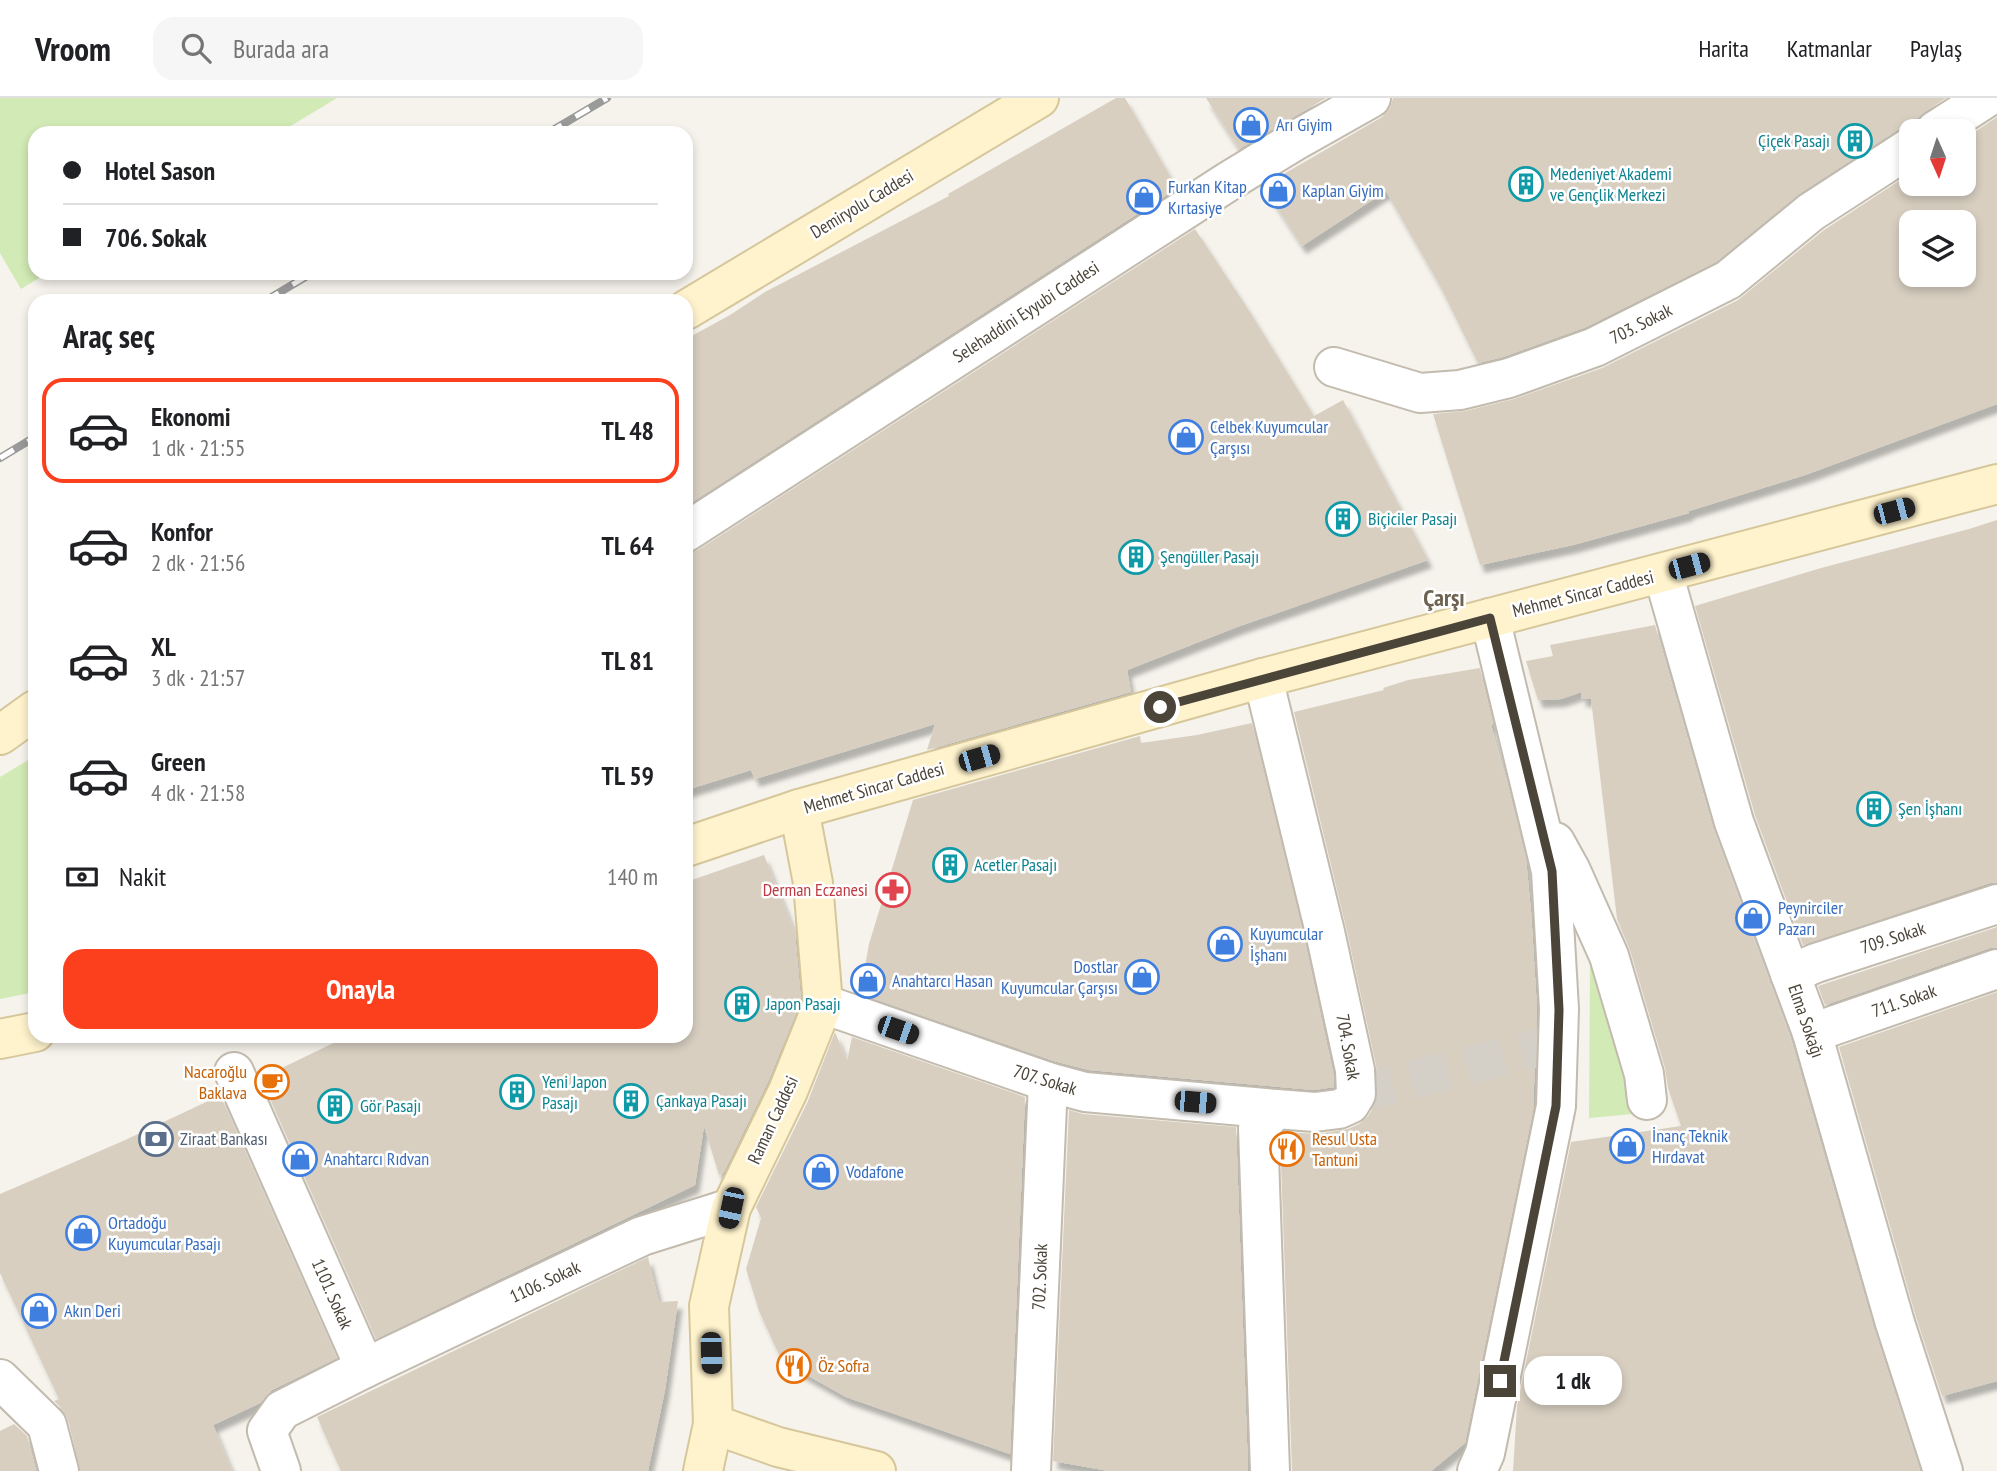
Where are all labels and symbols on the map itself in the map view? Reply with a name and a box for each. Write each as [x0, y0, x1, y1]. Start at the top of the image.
shop icon: Arı Giyim [1232, 106, 1270, 144]
place label: Arı Giyim [1276, 113, 1332, 136]
north arrow [1899, 119, 1976, 196]
building icon: Çiçek Pasajı [1836, 122, 1874, 160]
place label: Çiçek Pasajı [1758, 129, 1830, 152]
place label: Medeniyet Akademi ve Gençlik Merkezi [1550, 162, 1672, 206]
street label: Demiryolu Caddesi [806, 164, 917, 243]
building icon: Medeniyet Akademi ve Gençlik Merkezi [1507, 165, 1545, 203]
shop icon: Kaplan Giyim [1259, 172, 1297, 210]
place label: Furkan Kitap Kırtasiye [1168, 175, 1247, 219]
shop icon: Furkan Kitap Kırtasiye [1125, 178, 1163, 216]
place label: Kaplan Giyim [1302, 179, 1384, 202]
street label: Selehaddini Eyyubi Caddesi [948, 256, 1103, 368]
street label: 703. Sokak [1606, 298, 1676, 349]
place label: Celbek Kuyumcular Çarşısı [1210, 415, 1328, 459]
shop icon: Celbek Kuyumcular Çarşısı [1167, 418, 1205, 456]
car [1871, 495, 1918, 527]
building icon: Biçiciler Pasajı [1324, 500, 1362, 538]
place label: Biçiciler Pasajı [1368, 507, 1457, 530]
building icon: Şengüller Pasajı [1117, 538, 1155, 576]
place label: Şengüller Pasajı [1160, 545, 1259, 568]
car [1666, 550, 1713, 582]
street label: Mehmet Sincar Caddesi [1510, 565, 1656, 622]
district label: Çarşı [1423, 582, 1465, 613]
route start [1144, 691, 1176, 723]
car [956, 742, 1003, 774]
street label: Mehmet Sincar Caddesi [801, 757, 947, 819]
building icon: Şen İşhanı [1855, 790, 1893, 828]
place label: Şen İşhanı [1898, 797, 1962, 820]
building icon: Acetler Pasajı [931, 846, 969, 884]
place label: Acetler Pasajı [974, 853, 1057, 876]
pharmacy icon: Derman Eczanesi [874, 871, 912, 909]
place label: Derman Eczanesi [763, 878, 868, 901]
place label: Peynirciler Pazarı [1778, 896, 1843, 940]
shop icon: Peynirciler Pazarı [1734, 899, 1772, 937]
street label: 709. Sokak [1858, 916, 1928, 959]
place label: Kuyumcular İşhanı [1250, 922, 1323, 966]
shop icon: Kuyumcular İşhanı [1206, 925, 1244, 963]
place label: Dostlar Kuyumcular Çarşısı [1001, 955, 1118, 999]
shop icon: Dostlar Kuyumcular Çarşısı [1123, 958, 1161, 996]
shop icon: Anahtarcı Hasan [849, 962, 887, 1000]
place label: Anahtarcı Hasan [892, 969, 993, 992]
street label: 711. Sokak [1869, 979, 1939, 1022]
street label: Elma Sokağı [1783, 981, 1830, 1061]
building icon: Japon Pasajı [723, 985, 761, 1023]
place label: Japon Pasajı [765, 992, 841, 1015]
street label: 704. Sokak [1331, 1012, 1366, 1082]
car [875, 1013, 922, 1047]
street label: 707. Sokak [1011, 1059, 1080, 1100]
place label: Nacaroğlu Baklava [184, 1060, 247, 1104]
cafe icon: Nacaroğlu Baklava [253, 1063, 291, 1101]
place label: Yeni Japon Pasajı [542, 1070, 607, 1114]
street label: Raman Caddesi [742, 1072, 803, 1168]
building icon: Yeni Japon Pasajı [498, 1073, 536, 1111]
building icon: Çankaya Pasajı [612, 1082, 650, 1120]
building icon: Gör Pasajı [316, 1087, 354, 1125]
place label: Çankaya Pasajı [656, 1089, 747, 1112]
car [1174, 1090, 1217, 1114]
place label: Gör Pasajı [360, 1094, 421, 1117]
bank icon: Ziraat Bankası [137, 1120, 175, 1158]
place label: İnanç Teknik Hırdavat [1652, 1124, 1728, 1168]
place label: Ziraat Bankası [180, 1127, 268, 1150]
place label: Resul Usta Tantuni [1312, 1127, 1377, 1171]
shop icon: İnanç Teknik Hırdavat [1608, 1127, 1646, 1165]
restaurant icon: Resul Usta Tantuni [1268, 1130, 1306, 1168]
shop icon: Anahtarcı Rıdvan [281, 1140, 319, 1178]
place label: Anahtarcı Rıdvan [324, 1147, 429, 1170]
shop icon: Vodafone [802, 1153, 840, 1191]
place label: Vodafone [845, 1160, 904, 1183]
car [717, 1185, 746, 1231]
place label: Ortadoğu Kuyumcular Pasajı [108, 1211, 221, 1255]
shop icon: Ortadoğu Kuyumcular Pasajı [64, 1214, 102, 1252]
street label: 702. Sokak [1027, 1243, 1052, 1311]
street label: 1101. Sokak [307, 1255, 358, 1333]
street label: 1106. Sokak [506, 1255, 584, 1308]
shop icon: Akın Deri [20, 1292, 58, 1330]
place label: Akın Deri [64, 1299, 121, 1322]
car [700, 1332, 723, 1374]
restaurant icon: Öz Sofra [775, 1347, 813, 1385]
place label: Öz Sofra [818, 1354, 870, 1377]
callout: 1 dk [1524, 1356, 1622, 1406]
route end [1484, 1365, 1516, 1397]

